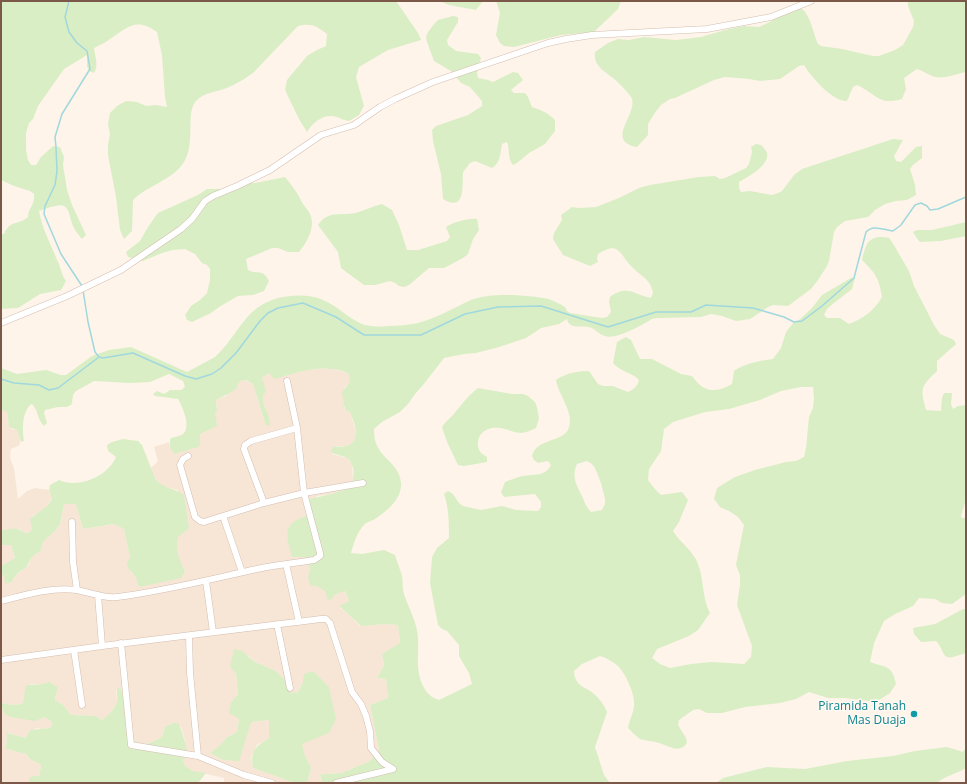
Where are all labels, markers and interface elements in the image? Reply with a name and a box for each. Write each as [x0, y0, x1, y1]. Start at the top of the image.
place label: Piramida Tanah Mas Duaja [818, 700, 906, 728]
marker: Piramida Tanah Mas Duaja [909, 709, 919, 719]

